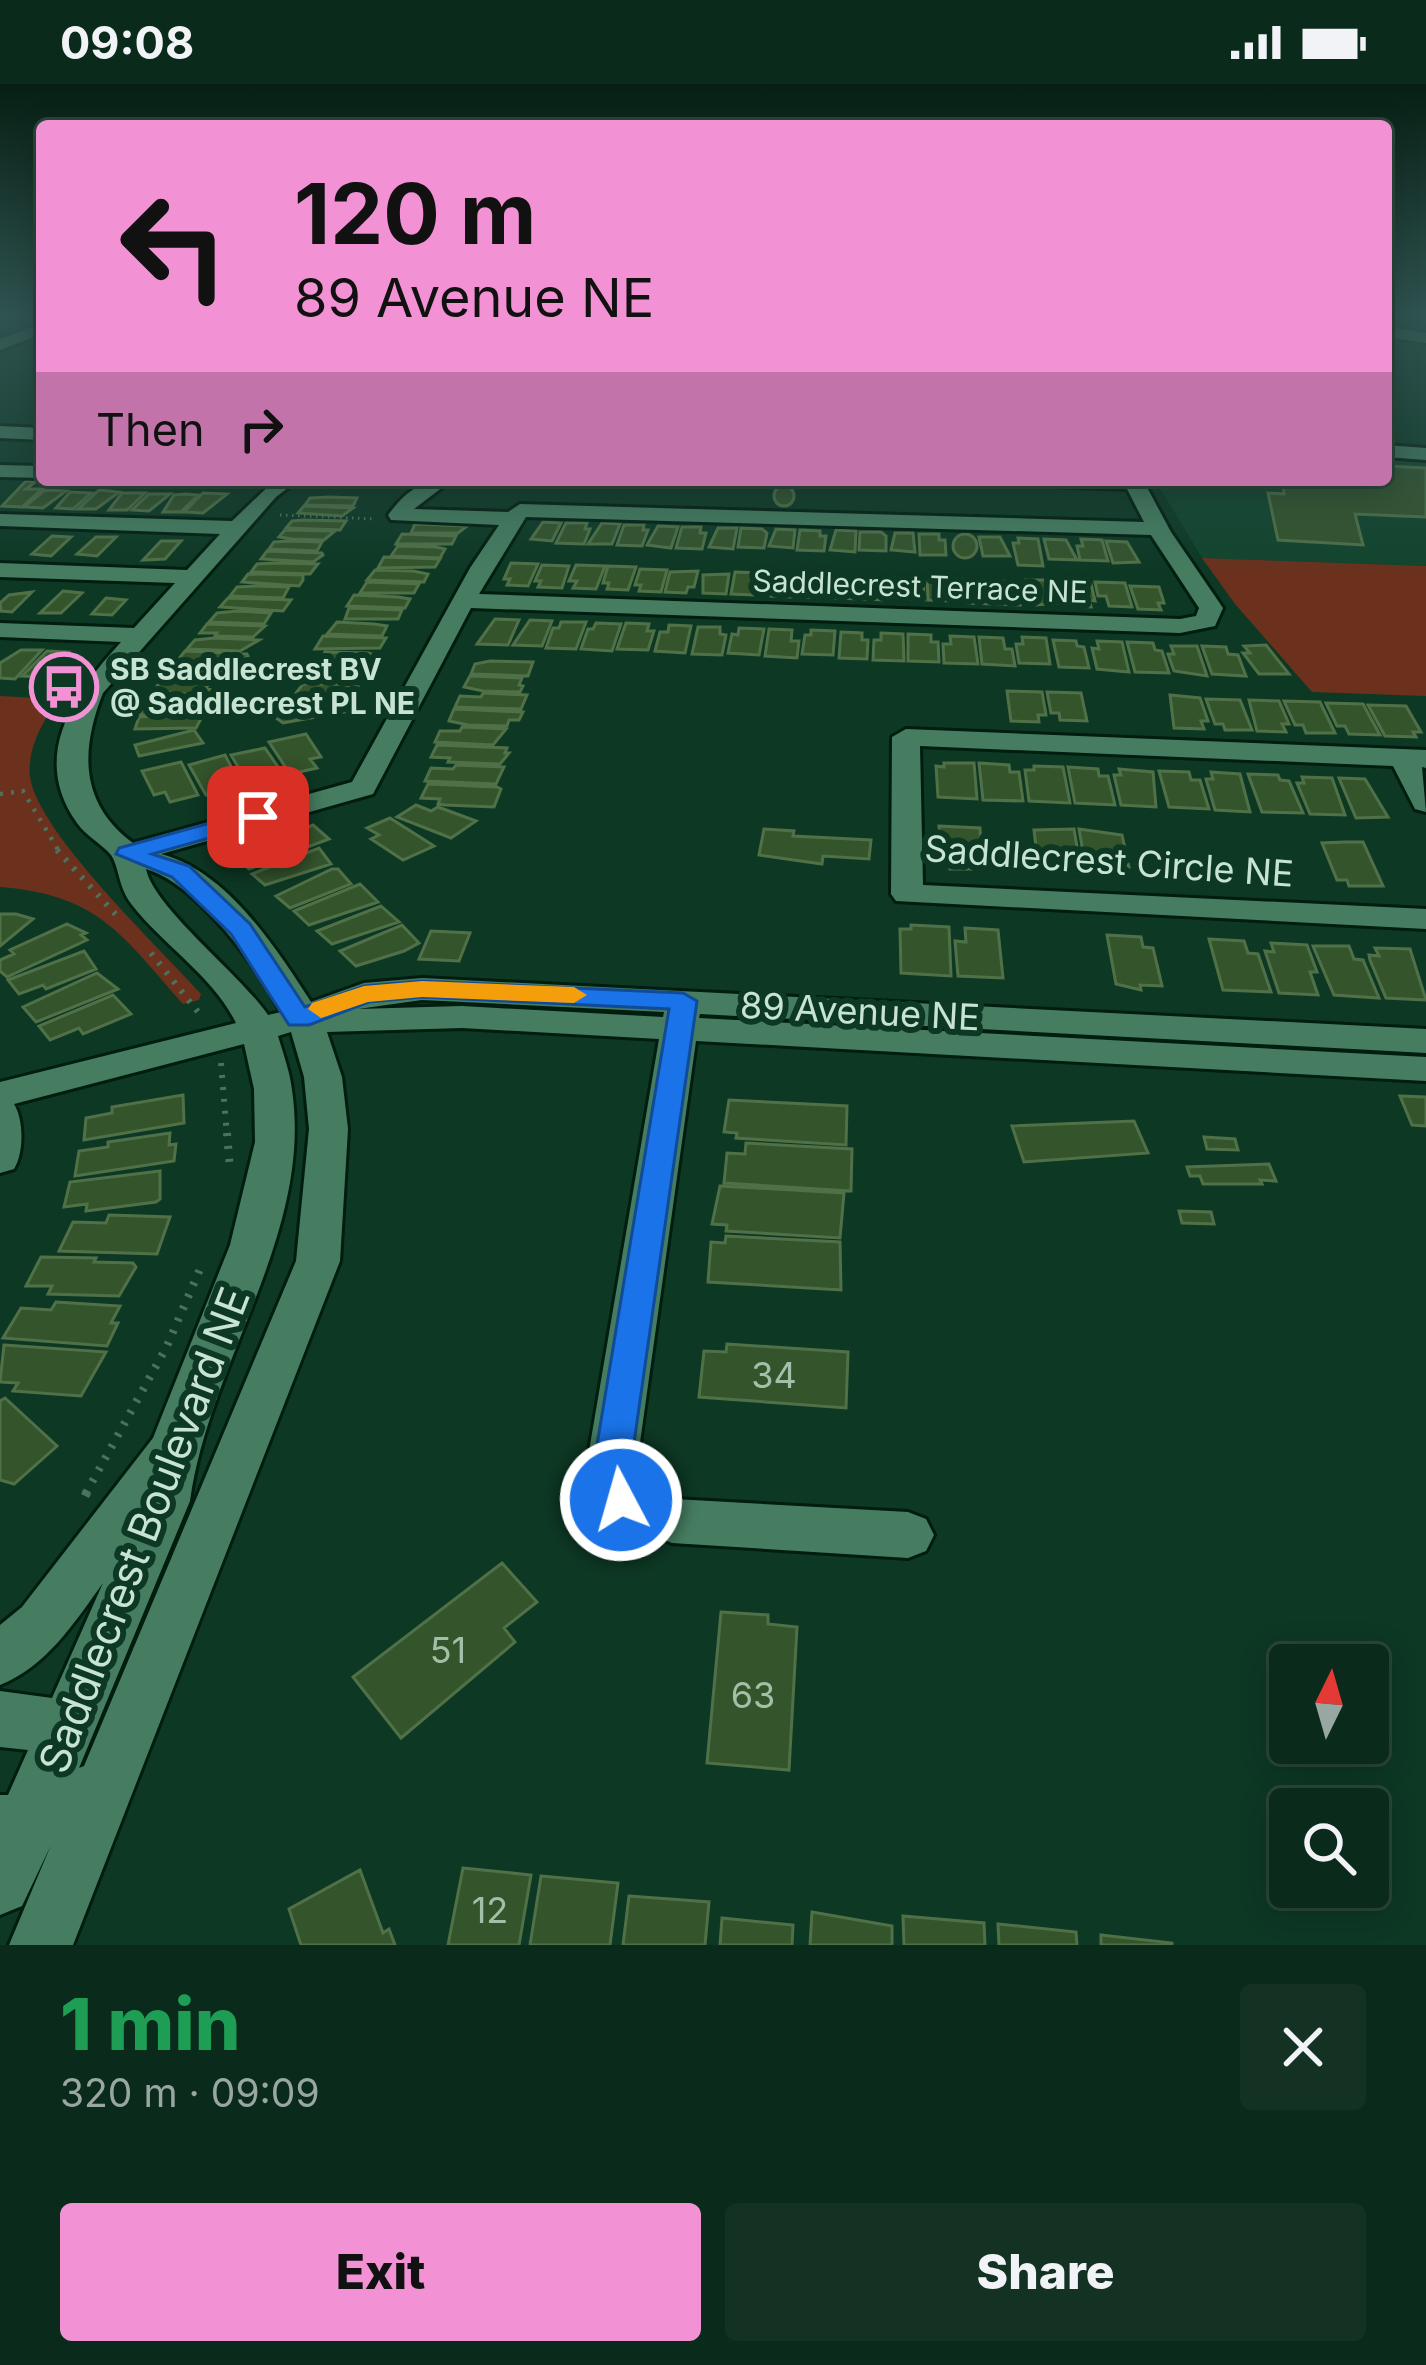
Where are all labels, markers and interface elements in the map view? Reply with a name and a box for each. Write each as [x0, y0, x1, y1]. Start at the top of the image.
text: 09:08 [60, 15, 194, 70]
text: 120 m [294, 163, 536, 264]
icon: left [96, 168, 252, 324]
text: 89 Avenue NE [294, 265, 654, 330]
icon: right [228, 396, 294, 462]
text: Then [96, 402, 204, 457]
street label: Saddlecrest Terrace NE [752, 562, 1088, 610]
place label: SB Saddlecrest BV @ Saddlecrest PL NE [110, 651, 415, 721]
bus stop icon: SB Saddlecrest BV @ Saddlecrest PL NE [29, 652, 99, 722]
pin [207, 766, 309, 868]
icon: arrive [225, 784, 291, 850]
street label: Saddlecrest Circle NE [923, 826, 1295, 896]
street label: 89 Avenue NE [739, 983, 981, 1039]
street label: Saddlecrest Boulevard NE [27, 1280, 260, 1780]
house number: 34 [751, 1353, 797, 1397]
position arrow [558, 1437, 684, 1563]
house number: 51 [430, 1628, 466, 1672]
north arrow [1269, 1644, 1389, 1764]
map controls [1269, 1644, 1389, 1908]
house number: 63 [731, 1673, 775, 1717]
button: search [1269, 1788, 1389, 1908]
house number: 12 [472, 1888, 508, 1932]
text: 1 min [60, 1980, 240, 2067]
button: close [1240, 1984, 1366, 2110]
text: 320 m · 09:09 [60, 2069, 320, 2116]
button: Exit [60, 2203, 701, 2341]
button: Share [725, 2203, 1366, 2341]

